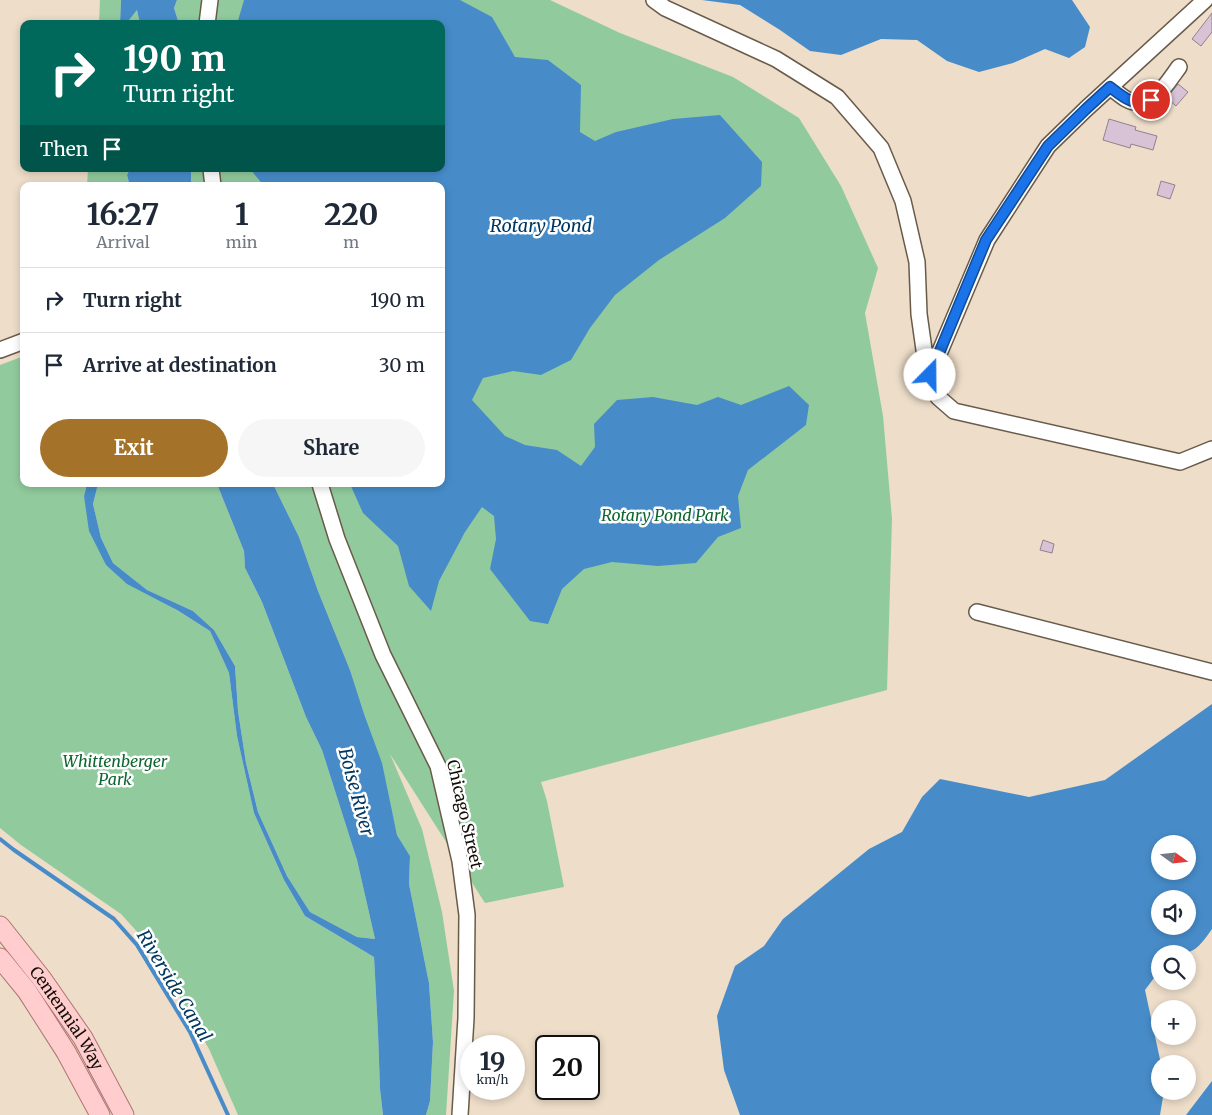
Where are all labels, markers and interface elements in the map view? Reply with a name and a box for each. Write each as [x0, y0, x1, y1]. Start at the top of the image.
text: 190 m [123, 37, 226, 81]
icon: right [40, 40, 105, 105]
pin [1130, 79, 1172, 121]
text: Turn right [123, 80, 234, 108]
icon: arrive [1137, 86, 1165, 114]
icon: arrive [98, 135, 126, 163]
text: Then [40, 137, 88, 161]
text: 16:27 [87, 195, 159, 233]
text: 1 [235, 195, 249, 233]
text: 220 [324, 195, 378, 233]
water label: Rotary Pond [490, 214, 592, 237]
text: Arrival [96, 232, 150, 252]
text: min [226, 232, 257, 252]
text: m [343, 232, 359, 252]
icon: right [40, 286, 68, 314]
text: Turn right [83, 288, 182, 312]
text: 190 m [370, 288, 425, 312]
position arrow [903, 348, 955, 400]
icon: arrive [40, 351, 68, 379]
text: Arrive at destination [83, 353, 277, 377]
text: 30 m [379, 353, 425, 377]
button: Exit [40, 419, 228, 477]
button: Share [238, 419, 425, 477]
park label: Rotary Pond Park [601, 505, 729, 525]
water label: Boise River [334, 745, 379, 839]
park label: Whittenberger Park [63, 751, 168, 789]
street label: Chicago Street [443, 758, 487, 871]
north arrow [1151, 835, 1196, 880]
map controls [1151, 835, 1196, 1100]
button: sound [1151, 890, 1196, 935]
water label: Riverside Canal [132, 926, 217, 1046]
button: search [1151, 945, 1196, 990]
street label: Centennial Way [26, 962, 108, 1074]
button: + [1151, 1000, 1196, 1045]
speed limit sign: 20 [535, 1035, 600, 1100]
text: 19 [480, 1045, 505, 1077]
button: − [1151, 1055, 1196, 1100]
text: km/h [477, 1072, 508, 1087]

